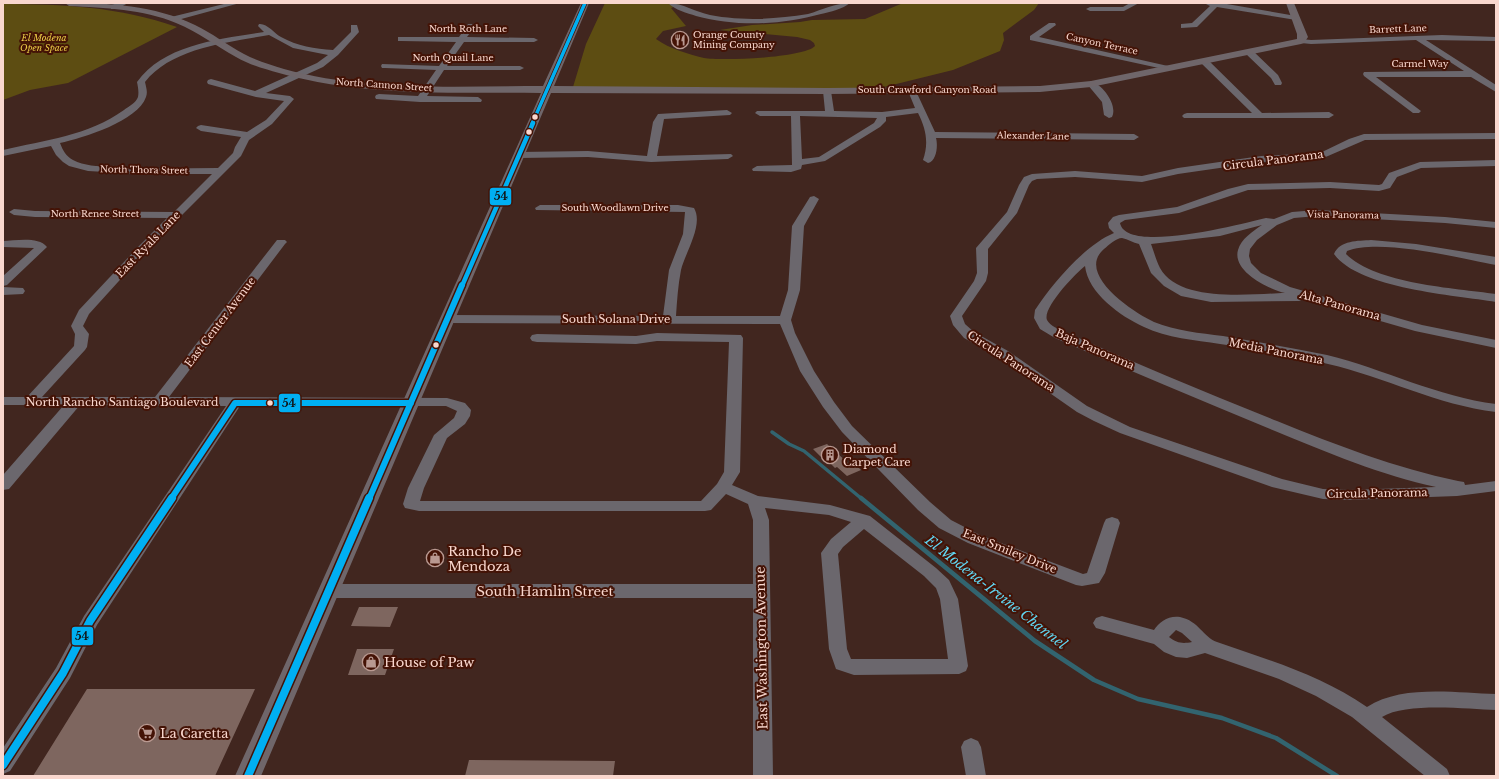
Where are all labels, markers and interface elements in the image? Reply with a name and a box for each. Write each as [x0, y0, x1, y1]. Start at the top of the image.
street label: Barrett Lane [1369, 22, 1427, 35]
street label: North Roth Lane [429, 23, 507, 34]
place label: Orange County Mining Company [693, 29, 775, 50]
restaurant icon: Orange County Mining Company [670, 30, 690, 50]
street label: Canyon Terrace [1065, 31, 1139, 56]
park label: El Modena Open Space [20, 32, 68, 53]
street label: North Quail Lane [412, 52, 494, 63]
street label: Carmel Way [1392, 58, 1449, 69]
street label: North Cannon Street [335, 76, 433, 93]
street label: South Crawford Canyon Road [858, 84, 996, 95]
unlabelled marker [530, 112, 540, 122]
unlabelled marker [524, 127, 534, 137]
street label: Alexander Lane [996, 129, 1069, 142]
street label: Circula Panorama [1222, 147, 1325, 173]
street label: North Thora Street [100, 163, 189, 176]
line badge: 54 [489, 187, 512, 206]
text: 54 [494, 189, 508, 203]
street label: South Woodlawn Drive [561, 202, 669, 213]
street label: North Renee Street [51, 208, 140, 219]
street label: East Ryals Lane [113, 208, 183, 280]
street label: Vista Panorama [1306, 208, 1379, 221]
street label: East Center Avenue [182, 274, 258, 370]
street label: Alta Panorama [1297, 287, 1383, 323]
street label: South Solana Drive [562, 312, 670, 326]
street label: Baja Panorama [1054, 325, 1137, 373]
street label: Circula Panorama [965, 328, 1058, 395]
street label: Media Panorama [1228, 335, 1325, 367]
unlabelled marker [431, 340, 441, 350]
line badge: 54 [278, 393, 301, 413]
street label: North Rancho Santiago Boulevard [26, 395, 219, 409]
text: 54 [282, 396, 296, 410]
unlabelled marker [265, 398, 275, 408]
place label: Diamond Carpet Care [843, 442, 911, 469]
building icon: Diamond Carpet Care [820, 445, 840, 465]
street label: Circula Panorama [1326, 485, 1429, 501]
street label: East Smiley Drive [961, 526, 1059, 576]
water label: El Modena-Irvine Channel [921, 530, 1071, 653]
place label: Rancho De Mendoza [448, 543, 522, 575]
shop icon: Rancho De Mendoza [425, 548, 445, 568]
street label: East Washington Avenue [752, 566, 771, 730]
street label: South Hamlin Street [477, 583, 613, 600]
line badge: 54 [71, 626, 94, 646]
text: 54 [75, 629, 89, 643]
shop icon: House of Paw [361, 652, 381, 672]
place label: House of Paw [384, 654, 474, 671]
supermarket icon: La Caretta [137, 723, 157, 743]
place label: La Caretta [160, 725, 229, 742]

